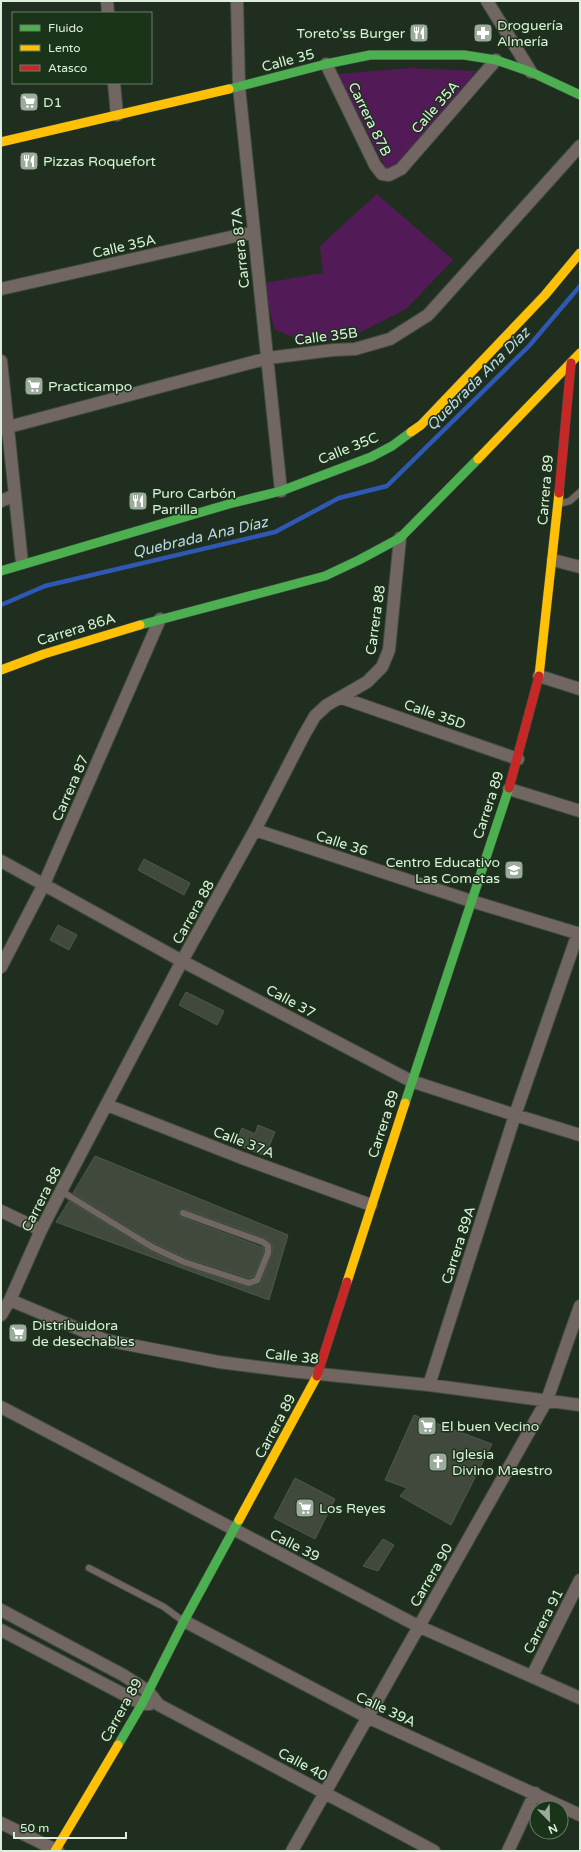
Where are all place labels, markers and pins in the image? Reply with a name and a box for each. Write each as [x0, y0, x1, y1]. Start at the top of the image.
place label: Droguería Almería [497, 17, 563, 50]
restaurant icon: Toreto'ss Burger [408, 22, 430, 44]
pharmacy icon: Droguería Almería [472, 22, 494, 44]
place label: Toreto'ss Burger [297, 25, 406, 42]
supermarket icon: D1 [18, 91, 40, 113]
place label: D1 [43, 94, 62, 111]
restaurant icon: Pizzas Roquefort [18, 150, 40, 172]
place label: Pizzas Roquefort [43, 153, 157, 170]
supermarket icon: Practicampo [23, 375, 45, 397]
place label: Practicampo [48, 378, 132, 395]
place label: Puro Carbón Parrilla [152, 485, 236, 518]
restaurant icon: Puro Carbón Parrilla [127, 490, 149, 512]
place label: Centro Educativo Las Cometas [386, 854, 500, 887]
school or university icon: Centro Educativo Las Cometas [503, 859, 525, 881]
place label: Distribuidora de desechables [32, 1317, 135, 1350]
supermarket icon: Distribuidora de desechables [7, 1322, 29, 1344]
supermarket icon: El buen Vecino [416, 1415, 438, 1437]
place label: El buen Vecino [441, 1418, 539, 1435]
place label: Iglesia Divino Maestro [452, 1446, 552, 1479]
church icon: Iglesia Divino Maestro [427, 1451, 449, 1473]
supermarket icon: Los Reyes [294, 1497, 316, 1519]
place label: Los Reyes [319, 1500, 386, 1517]

